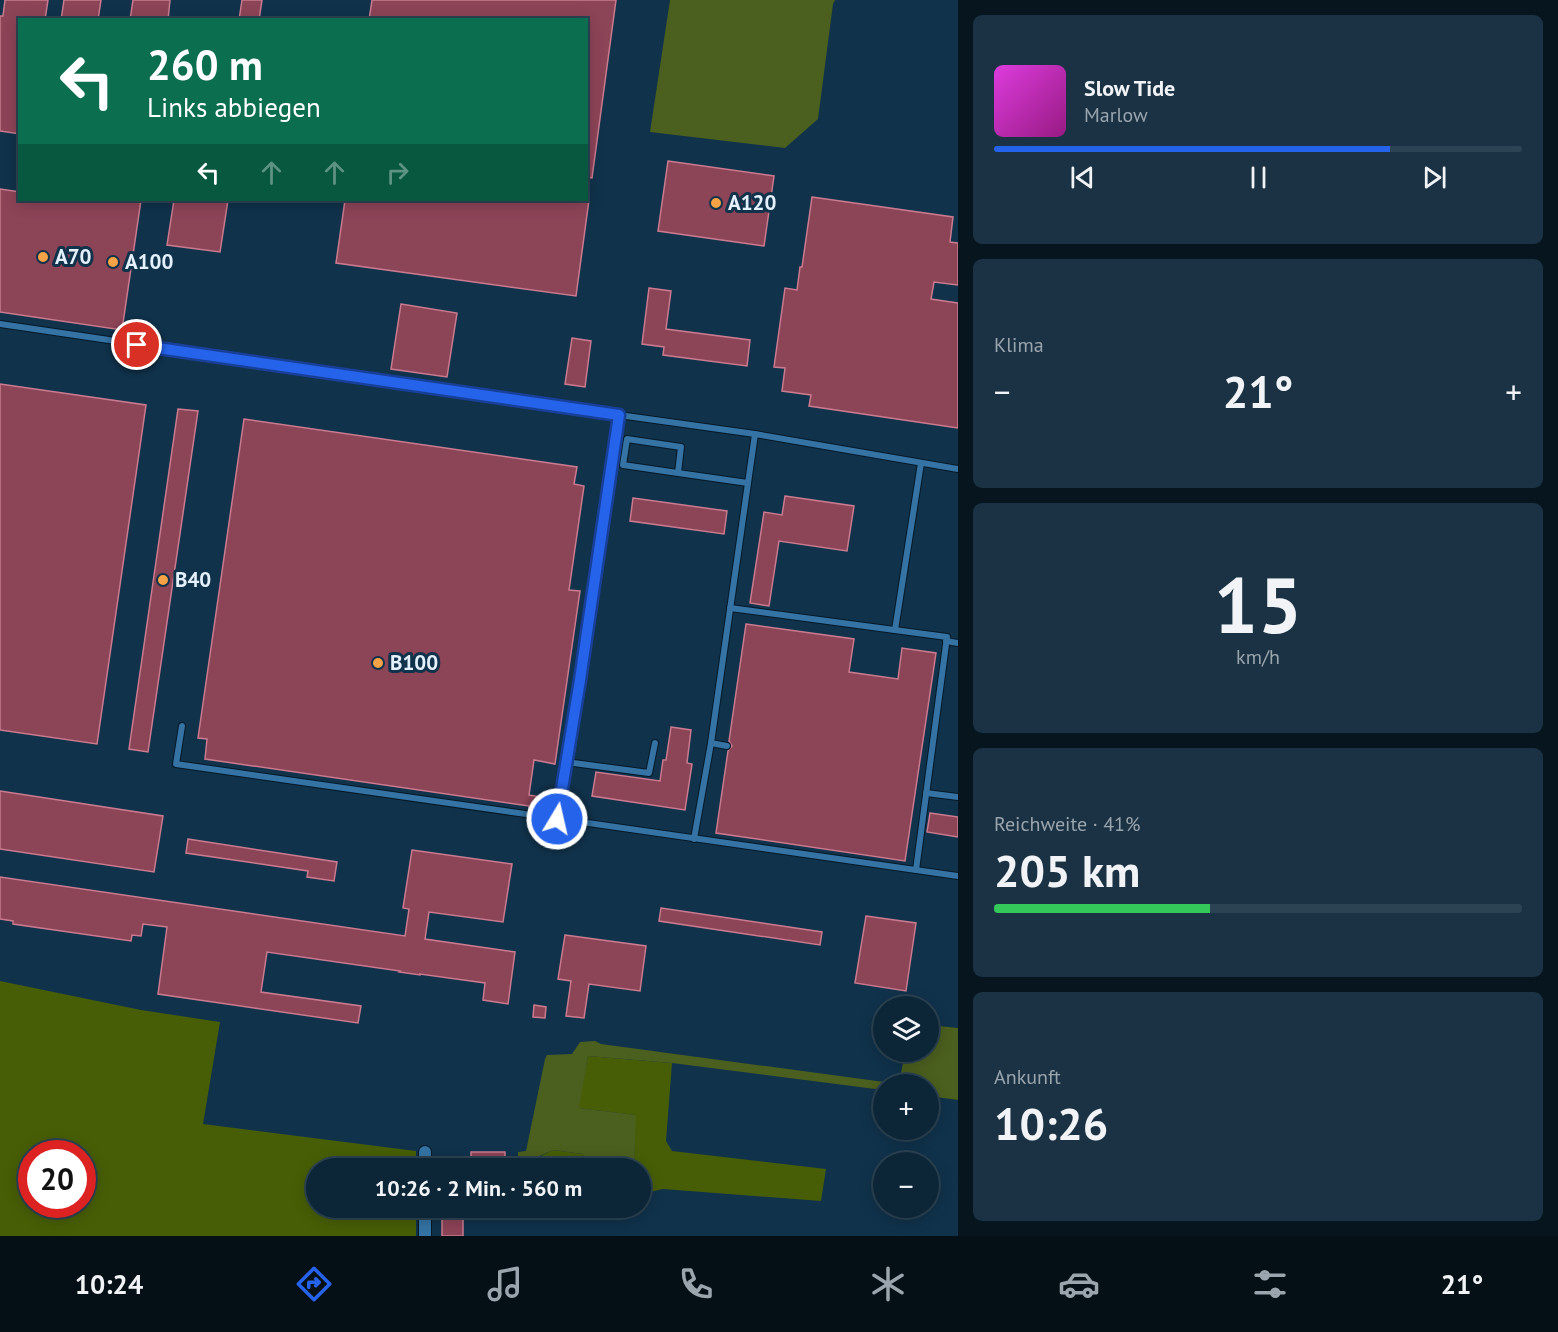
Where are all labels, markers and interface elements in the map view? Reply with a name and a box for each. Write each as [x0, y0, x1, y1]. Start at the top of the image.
text: 260 m [147, 37, 263, 92]
icon: left [48, 42, 126, 120]
text: Slow Tide [1084, 74, 1175, 102]
text: Links abbiegen [147, 90, 321, 124]
text: Marlow [1084, 102, 1148, 128]
icon: left [192, 156, 225, 189]
icon: ahead [255, 156, 288, 189]
icon: ahead [318, 156, 351, 189]
icon: right [381, 156, 414, 189]
icon: previous [1066, 161, 1099, 194]
icon: pause [1242, 161, 1275, 194]
icon: next [1418, 161, 1451, 194]
place label: A120 [728, 189, 777, 216]
marker: A120 [709, 196, 723, 210]
place label: A70 [55, 243, 92, 270]
place label: A100 [125, 248, 174, 275]
marker: A70 [36, 250, 50, 264]
marker: A100 [106, 255, 120, 269]
pin [111, 319, 162, 370]
icon: arrive [120, 328, 153, 361]
text: Klima [994, 332, 1044, 358]
text: 21° [1223, 362, 1293, 420]
text: − [994, 370, 1011, 413]
text: + [1505, 370, 1522, 413]
text: 15 [1214, 554, 1302, 655]
place label: B40 [175, 566, 211, 593]
marker: B40 [156, 573, 170, 587]
text: km/h [1236, 644, 1280, 670]
place label: B100 [390, 649, 438, 676]
marker: B100 [371, 656, 385, 670]
position arrow [525, 787, 589, 851]
text: Reichweite · 41% [994, 811, 1140, 837]
text: 205 km [994, 841, 1140, 899]
map controls [873, 996, 939, 1218]
button: layers [873, 996, 939, 1062]
text: Ankunft [994, 1064, 1061, 1090]
button: + [873, 1074, 939, 1140]
text: 10:26 [994, 1094, 1108, 1152]
speed limit sign: 20 [18, 1140, 96, 1218]
button: − [873, 1152, 939, 1218]
text: 10:26 · 2 Min. · 560 m [375, 1174, 582, 1202]
icon: directions [293, 1263, 335, 1305]
icon: music [484, 1263, 526, 1305]
icon: phone [675, 1263, 717, 1305]
icon: climate [867, 1263, 909, 1305]
icon: car [1058, 1263, 1100, 1305]
icon: filters [1249, 1263, 1291, 1305]
text: 10:24 [75, 1267, 143, 1301]
text: 21° [1441, 1267, 1483, 1301]

